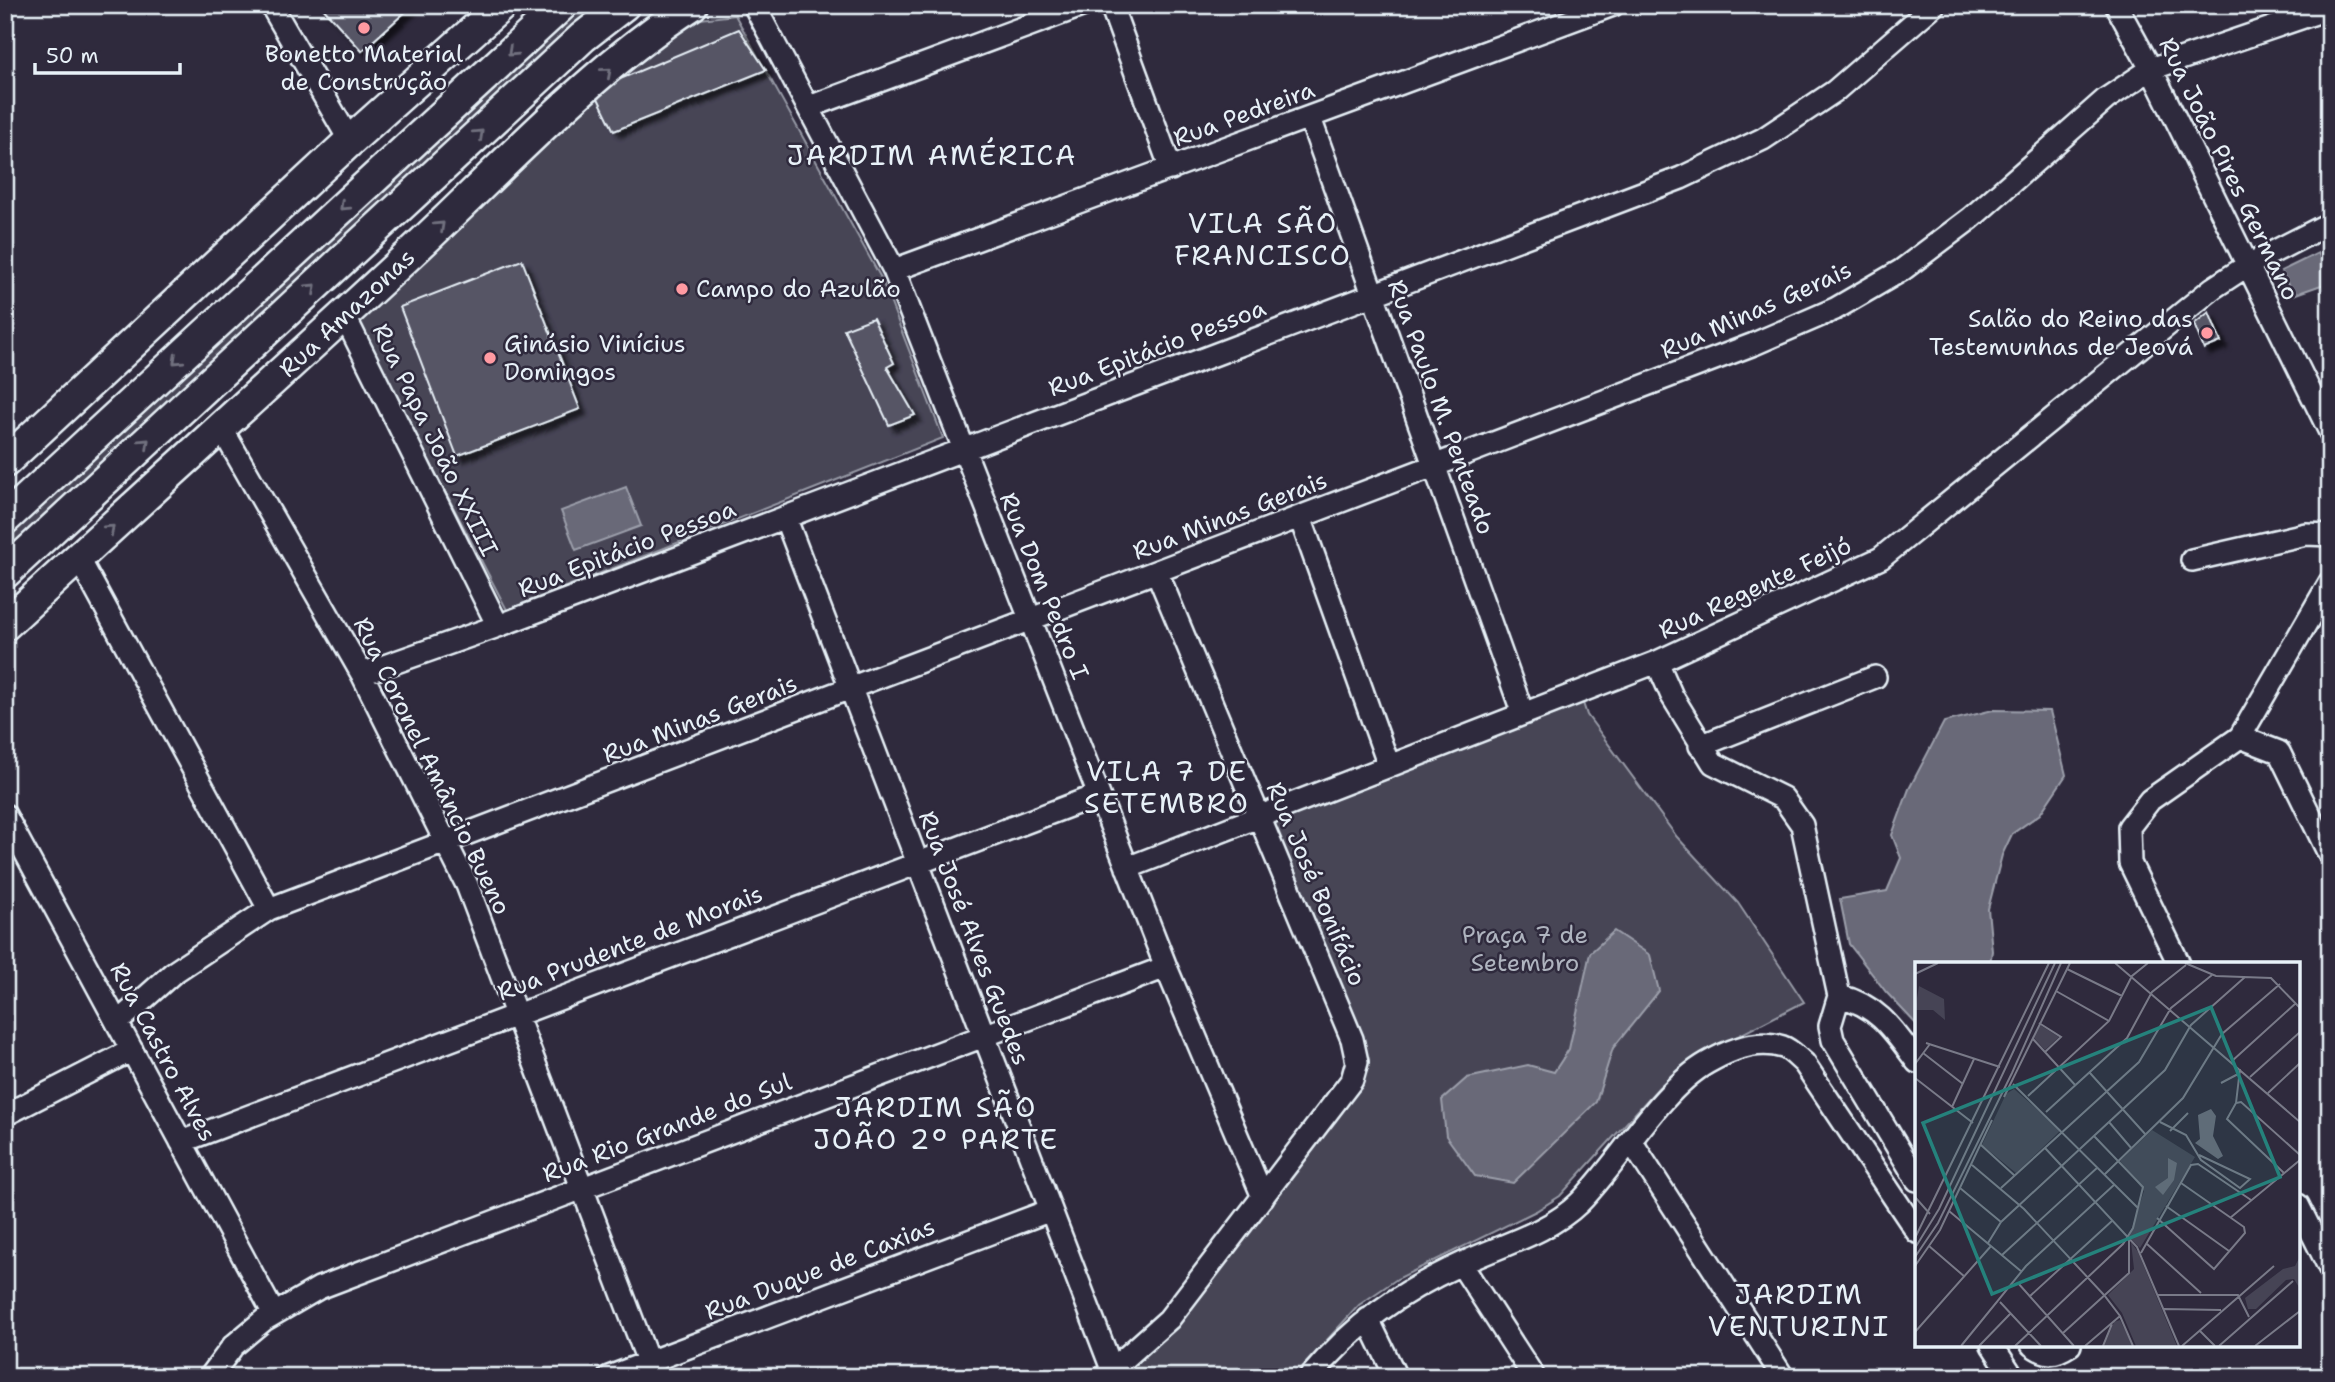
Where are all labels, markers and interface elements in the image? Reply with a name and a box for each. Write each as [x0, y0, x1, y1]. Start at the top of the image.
marker: Bonetto Material de Construção [356, 20, 372, 36]
scale bar [35, 32, 180, 76]
street label: Rua João Pires Germano [2151, 32, 2307, 306]
place label: Bonetto Material de Construção [265, 38, 464, 98]
text: 50 m [46, 42, 99, 70]
one-way arrow [507, 43, 520, 56]
one-way arrow [599, 68, 612, 80]
street label: Rua Pedreira [1169, 74, 1319, 154]
one-way arrow [471, 129, 484, 142]
district label: JARDIM AMÉRICA [787, 136, 1077, 174]
one-way arrow [339, 197, 352, 210]
district label: VILA SÃO FRANCISCO [1174, 204, 1352, 274]
one-way arrow [432, 221, 445, 234]
street label: Rua Amazonas [272, 242, 422, 384]
street label: Rua Minas Gerais [1655, 254, 1857, 366]
place label: Campo do Azulão [696, 273, 901, 305]
street label: Rua Paulo M. Penteado [1380, 275, 1502, 539]
marker: Campo do Azulão [674, 281, 690, 297]
one-way arrow [304, 284, 317, 297]
street label: Rua Epitácio Pessoa [1044, 292, 1270, 404]
place label: Salão do Reino das Testemunhas de Jeová [1929, 303, 2193, 363]
street label: Rua Papa João XXIII [365, 318, 505, 562]
marker: Salão do Reino das Testemunhas de Jeová [2199, 325, 2215, 341]
place label: Ginásio Vinícius Domingos [504, 328, 686, 388]
marker: Ginásio Vinícius Domingos [482, 350, 498, 366]
one-way arrow [172, 352, 185, 364]
one-way arrow [137, 439, 150, 452]
street label: Rua Minas Gerais [1128, 464, 1332, 568]
street label: Rua Dom Pedro I [992, 488, 1096, 684]
street label: Rua Epitácio Pessoa [514, 493, 740, 605]
one-way arrow [102, 525, 115, 537]
street label: Rua Regente Feijó [1654, 529, 1856, 647]
street label: Rua Coronel Amâncio Bueno [346, 612, 518, 920]
street label: Rua Minas Gerais [598, 667, 802, 771]
district label: VILA 7 DE SETEMBRO [1084, 752, 1250, 822]
street label: Rua José Bonifácio [1259, 777, 1373, 991]
street label: Rua José Alves Guedes [911, 806, 1037, 1070]
street label: Rua Prudente de Morais [493, 878, 767, 1008]
park label: Praça 7 de Setembro [1462, 919, 1588, 979]
street label: Rua Castro Alves [102, 957, 224, 1147]
inset map [1915, 962, 2300, 1347]
street label: Rua Rio Grande do Sul [538, 1065, 797, 1190]
district label: JARDIM SÃO JOÃO 2° PARTE [813, 1088, 1059, 1158]
street label: Rua Duque de Caxias [700, 1210, 940, 1328]
district label: JARDIM VENTURINI [1708, 1275, 1890, 1345]

